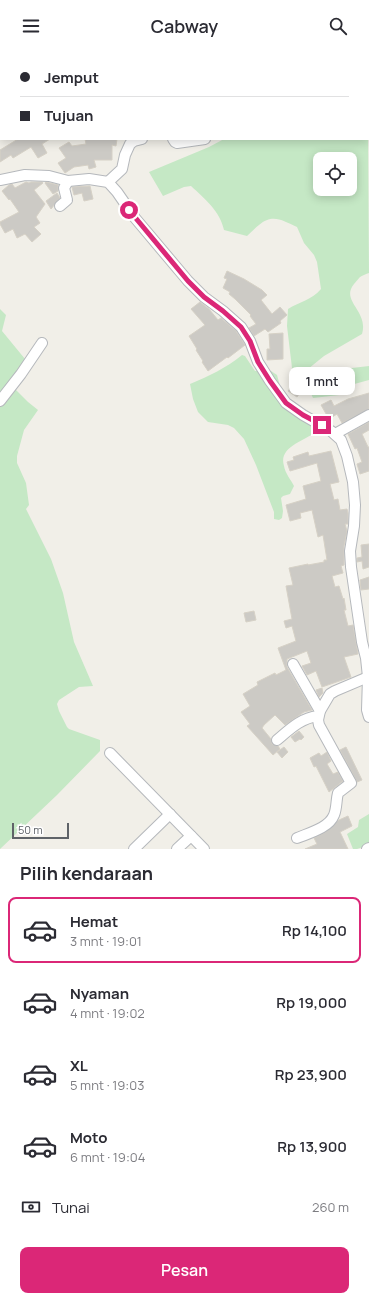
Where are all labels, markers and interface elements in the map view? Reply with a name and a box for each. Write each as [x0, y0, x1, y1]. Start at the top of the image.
text: Cabway [151, 14, 218, 38]
icon: menu [20, 15, 42, 37]
icon: search [327, 15, 349, 37]
text: Jemput [44, 67, 99, 88]
text: Tujuan [44, 105, 93, 126]
map controls [313, 152, 357, 196]
button: locate [313, 152, 357, 196]
route start [120, 201, 138, 219]
callout: 1 mnt [289, 367, 355, 395]
text: 1 mnt [305, 372, 339, 390]
route end [313, 416, 331, 434]
scale bar [12, 821, 69, 840]
text: 50 m [18, 822, 43, 837]
text: Pilih kendaraan [20, 861, 153, 885]
text: Hemat [70, 911, 118, 932]
icon: car [22, 912, 58, 948]
text: Rp 14,100 [282, 920, 347, 941]
text: 3 mnt · 19:01 [70, 932, 142, 950]
text: Nyaman [70, 983, 129, 1004]
icon: car [22, 984, 58, 1020]
text: Rp 19,000 [276, 992, 347, 1013]
text: 4 mnt · 19:02 [70, 1004, 145, 1022]
text: XL [70, 1055, 88, 1076]
icon: car [22, 1056, 58, 1092]
text: Rp 23,900 [275, 1064, 347, 1085]
text: 5 mnt · 19:03 [70, 1076, 144, 1094]
text: Moto [70, 1127, 107, 1148]
icon: car [22, 1128, 58, 1164]
text: Rp 13,900 [277, 1136, 347, 1157]
text: 6 mnt · 19:04 [70, 1148, 145, 1166]
icon: cash [20, 1196, 42, 1218]
text: Tunai [52, 1197, 90, 1218]
text: 260 m [312, 1198, 349, 1216]
button: Pesan [20, 1247, 349, 1293]

